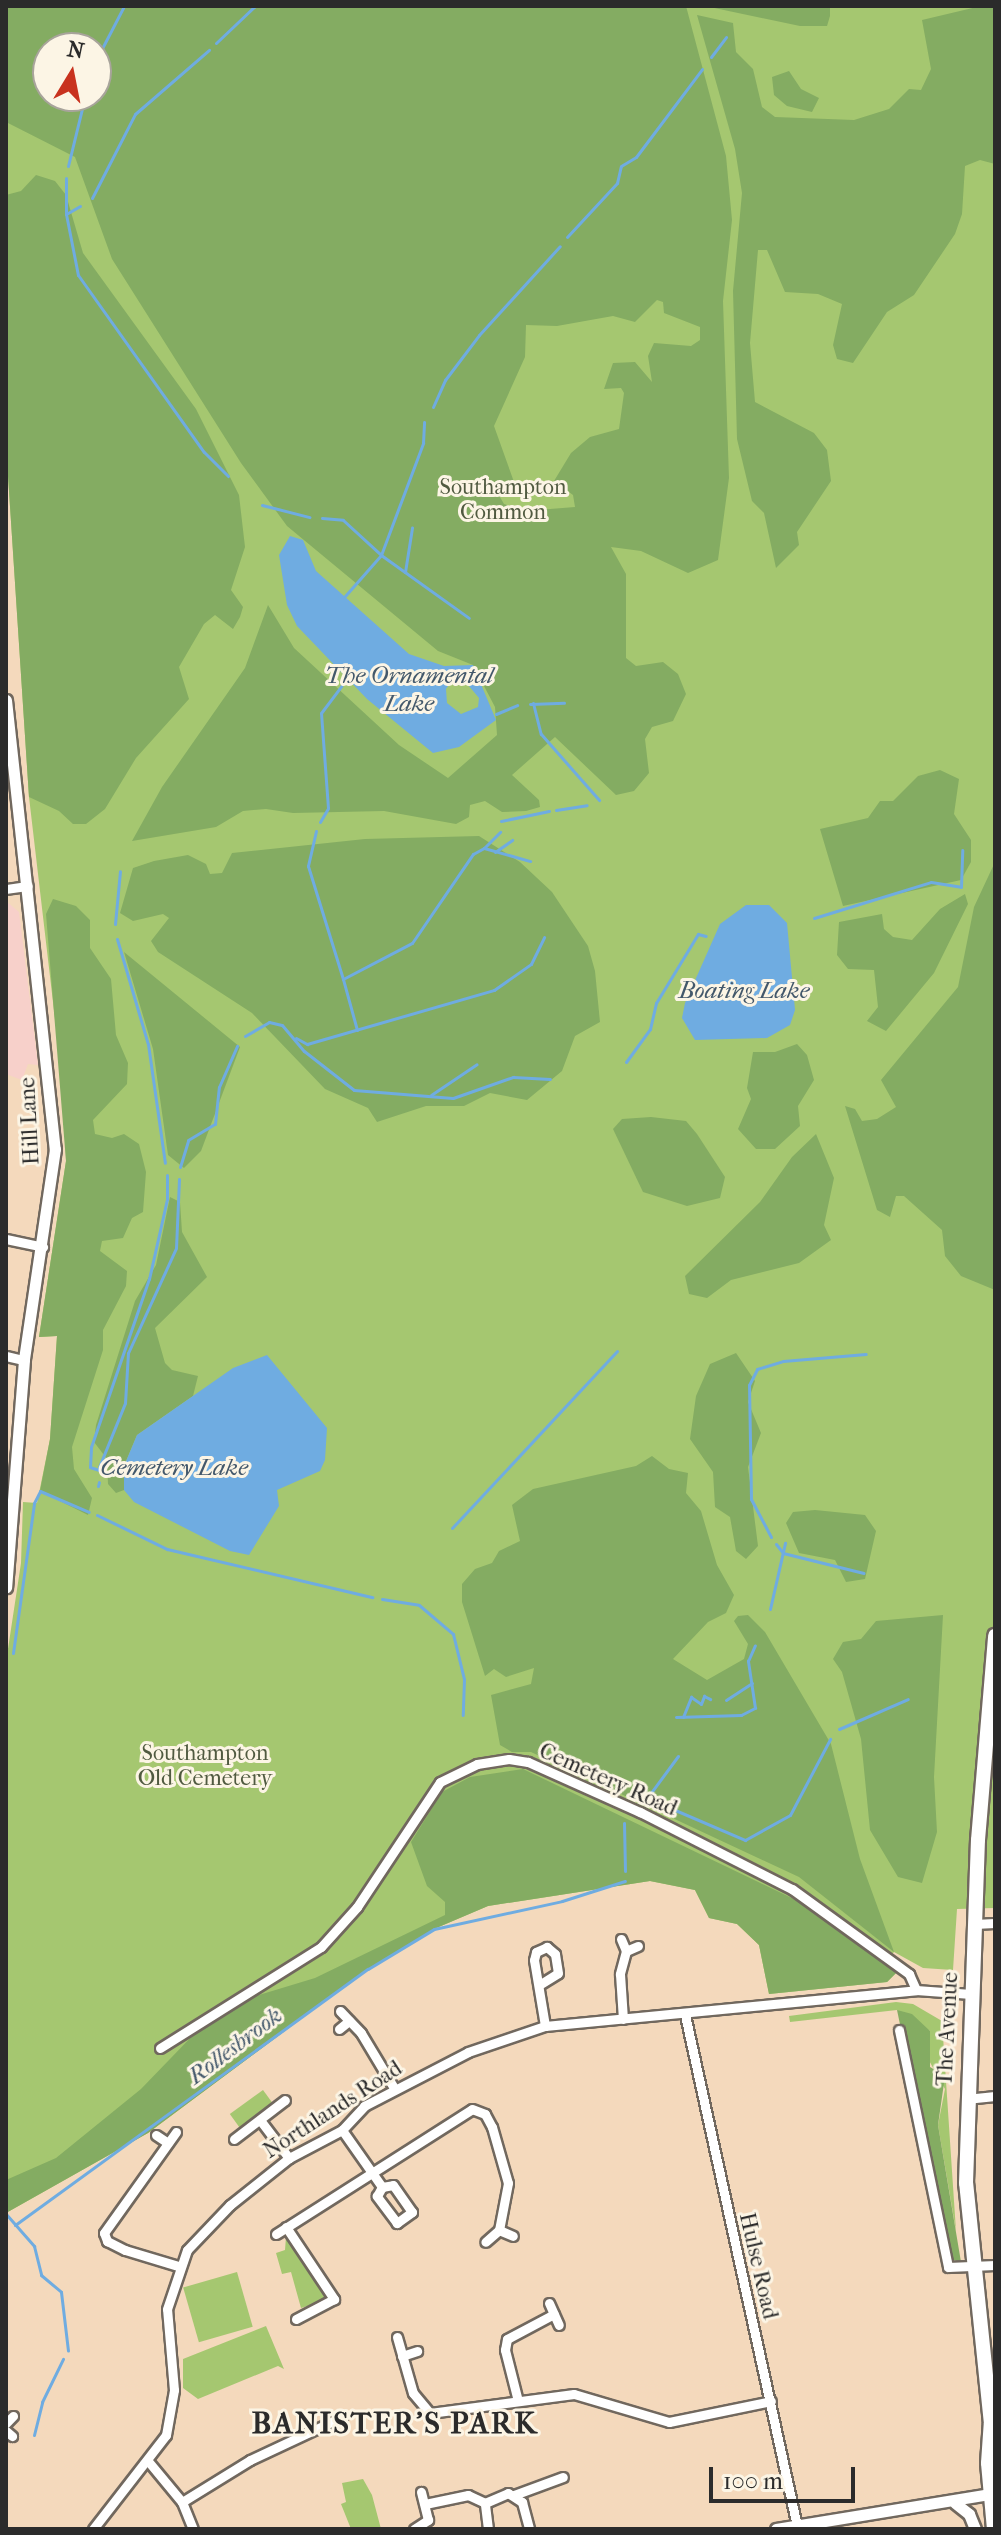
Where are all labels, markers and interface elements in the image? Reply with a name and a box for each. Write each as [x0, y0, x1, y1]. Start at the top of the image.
north arrow [32, 32, 112, 112]
text: N [65, 36, 86, 65]
park label: Southampton Common [440, 474, 566, 526]
water label: The Ornamental Lake [325, 662, 493, 718]
water label: Boating Lake [679, 977, 809, 1005]
street label: Hill Lane [15, 1076, 45, 1166]
water label: Cemetery Lake [100, 1454, 248, 1482]
street label: Cemetery Road [535, 1738, 681, 1822]
park label: Southampton Old Cemetery [138, 1740, 272, 1792]
street label: The Avenue [932, 1971, 964, 2087]
water label: Rollesbrook [182, 2001, 288, 2091]
street label: Northlands Road [259, 2055, 407, 2165]
street label: Hulse Road [733, 2210, 783, 2322]
district label: BANISTER'S PARK [252, 2406, 538, 2442]
scale bar [713, 2451, 859, 2501]
text: 100 m [723, 2467, 783, 2495]

